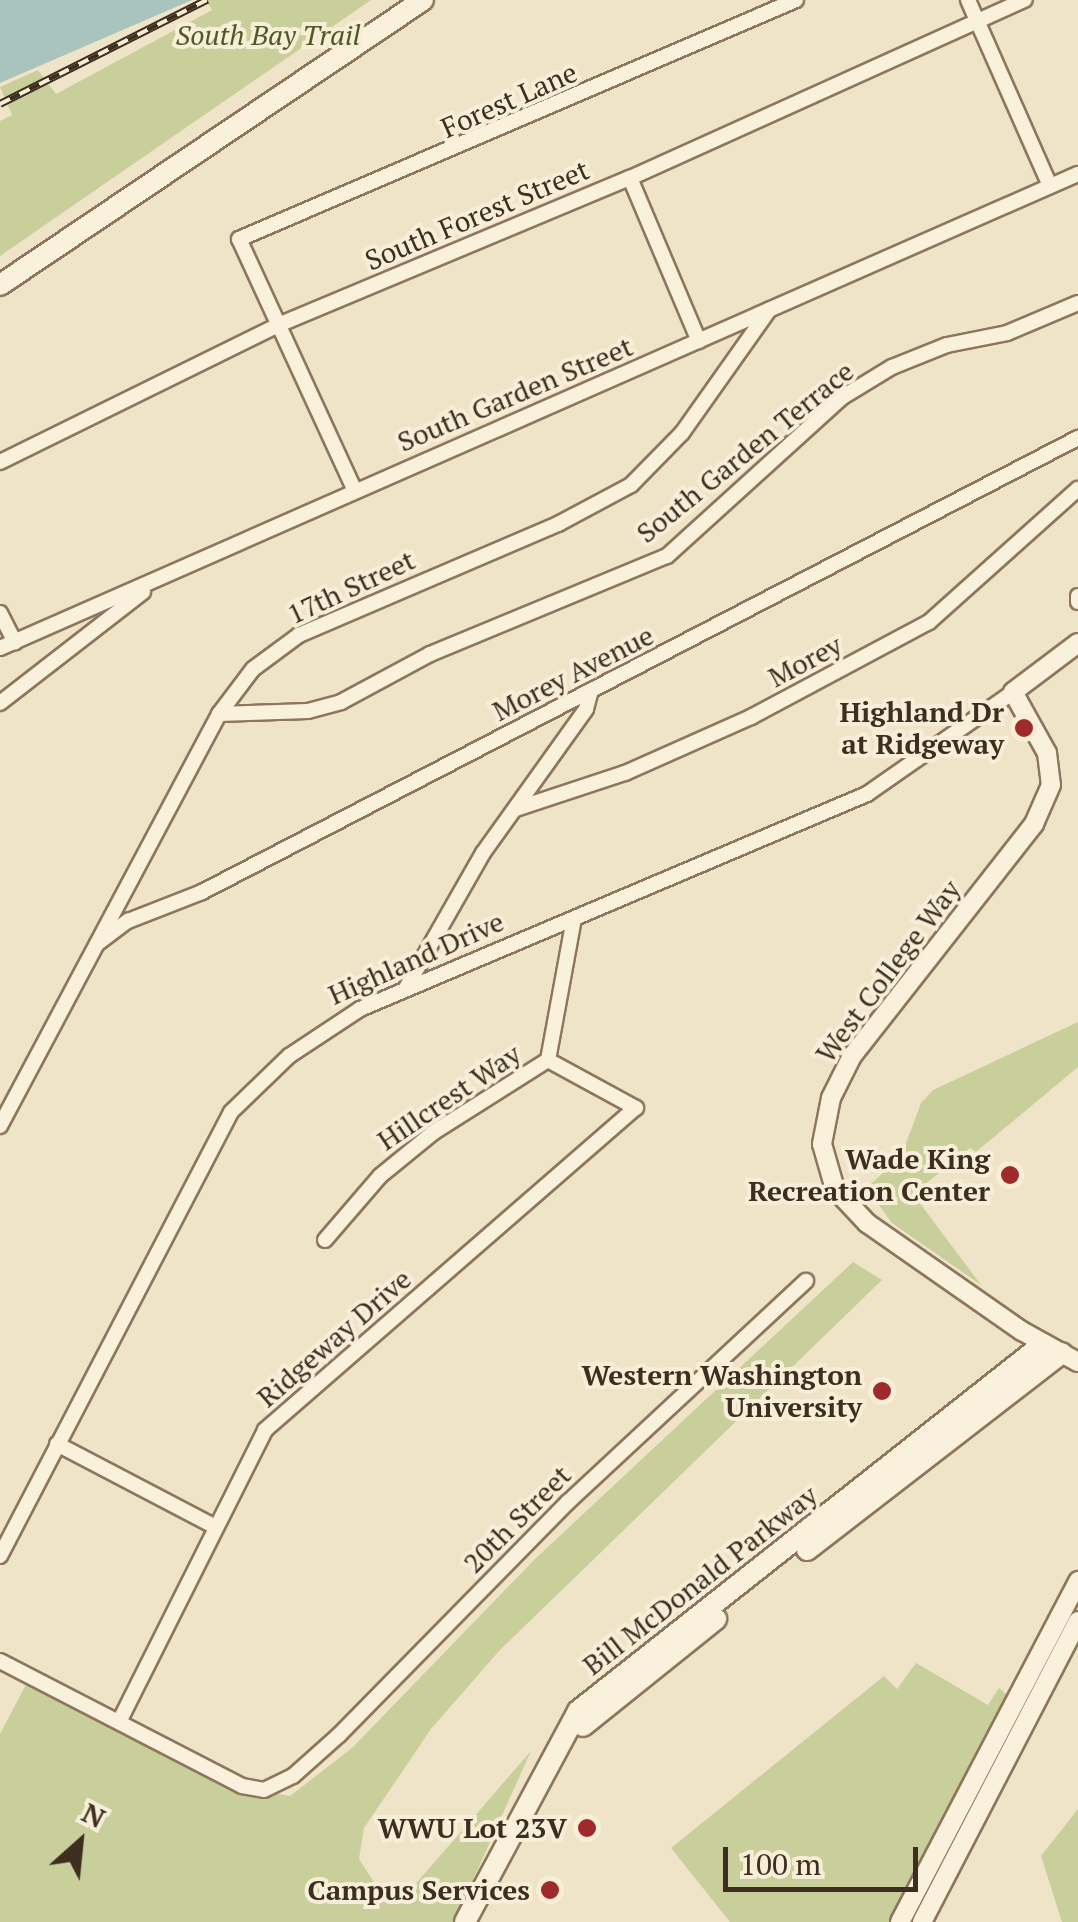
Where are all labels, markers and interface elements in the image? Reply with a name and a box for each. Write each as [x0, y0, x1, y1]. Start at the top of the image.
park label: South Bay Trail [176, 18, 360, 52]
street label: Forest Lane [436, 55, 582, 145]
street label: South Forest Street [360, 153, 594, 277]
street label: South Garden Street [392, 329, 638, 459]
street label: South Garden Terrace [630, 354, 860, 550]
street label: 17th Street [282, 543, 420, 631]
street label: Morey Avenue [487, 618, 659, 728]
street label: Morey [763, 628, 847, 694]
place label: Highland Dr at Ridgeway [840, 695, 1004, 761]
marker: Highland Dr at Ridgeway [1013, 717, 1035, 739]
street label: West College Way [808, 873, 968, 1069]
street label: Highland Drive [323, 904, 509, 1012]
street label: Hillcrest Way [371, 1037, 527, 1157]
place label: Wade King Recreation Center [748, 1142, 990, 1208]
marker: Wade King Recreation Center [999, 1164, 1021, 1186]
street label: Ridgeway Drive [250, 1262, 418, 1414]
place label: Western Washington University [582, 1358, 862, 1424]
marker: Western Washington University [871, 1380, 893, 1402]
street label: 20th Street [456, 1458, 578, 1580]
street label: Bill McDonald Parkway [576, 1478, 824, 1682]
north arrow [30, 1792, 130, 1892]
text: N [76, 1794, 112, 1836]
place label: WWU Lot 23V [378, 1811, 567, 1845]
marker: WWU Lot 23V [576, 1817, 598, 1839]
scale bar [728, 1827, 923, 1889]
text: 100 m [740, 1844, 821, 1884]
place label: Campus Services [307, 1873, 530, 1907]
marker: Campus Services [539, 1879, 561, 1901]

